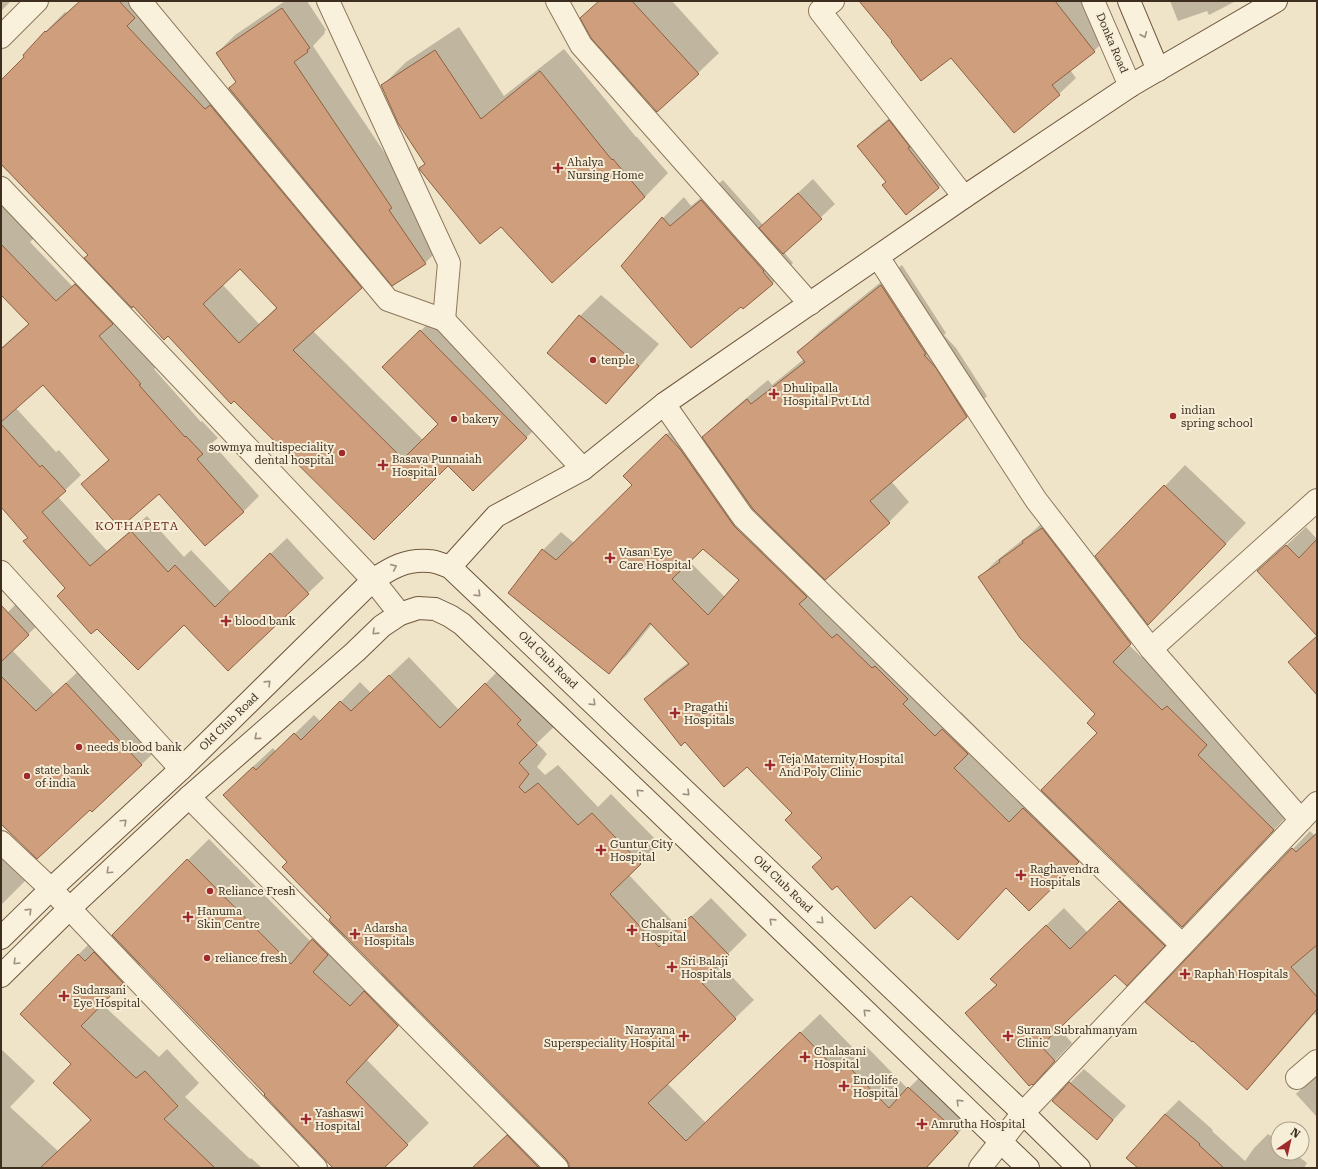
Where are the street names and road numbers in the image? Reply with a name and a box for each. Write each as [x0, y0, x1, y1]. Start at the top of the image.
street label: Donka Road [1093, 11, 1131, 75]
street label: Old Club Road [516, 629, 580, 691]
street label: Old Club Road [197, 691, 261, 753]
street label: Old Club Road [751, 853, 815, 915]

